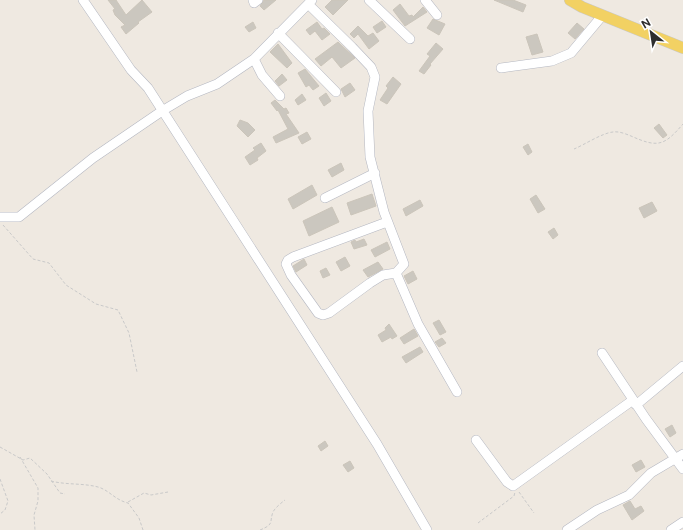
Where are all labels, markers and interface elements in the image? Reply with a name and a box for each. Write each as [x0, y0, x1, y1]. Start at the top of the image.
north arrow [631, 12, 671, 52]
text: N [639, 16, 653, 31]

